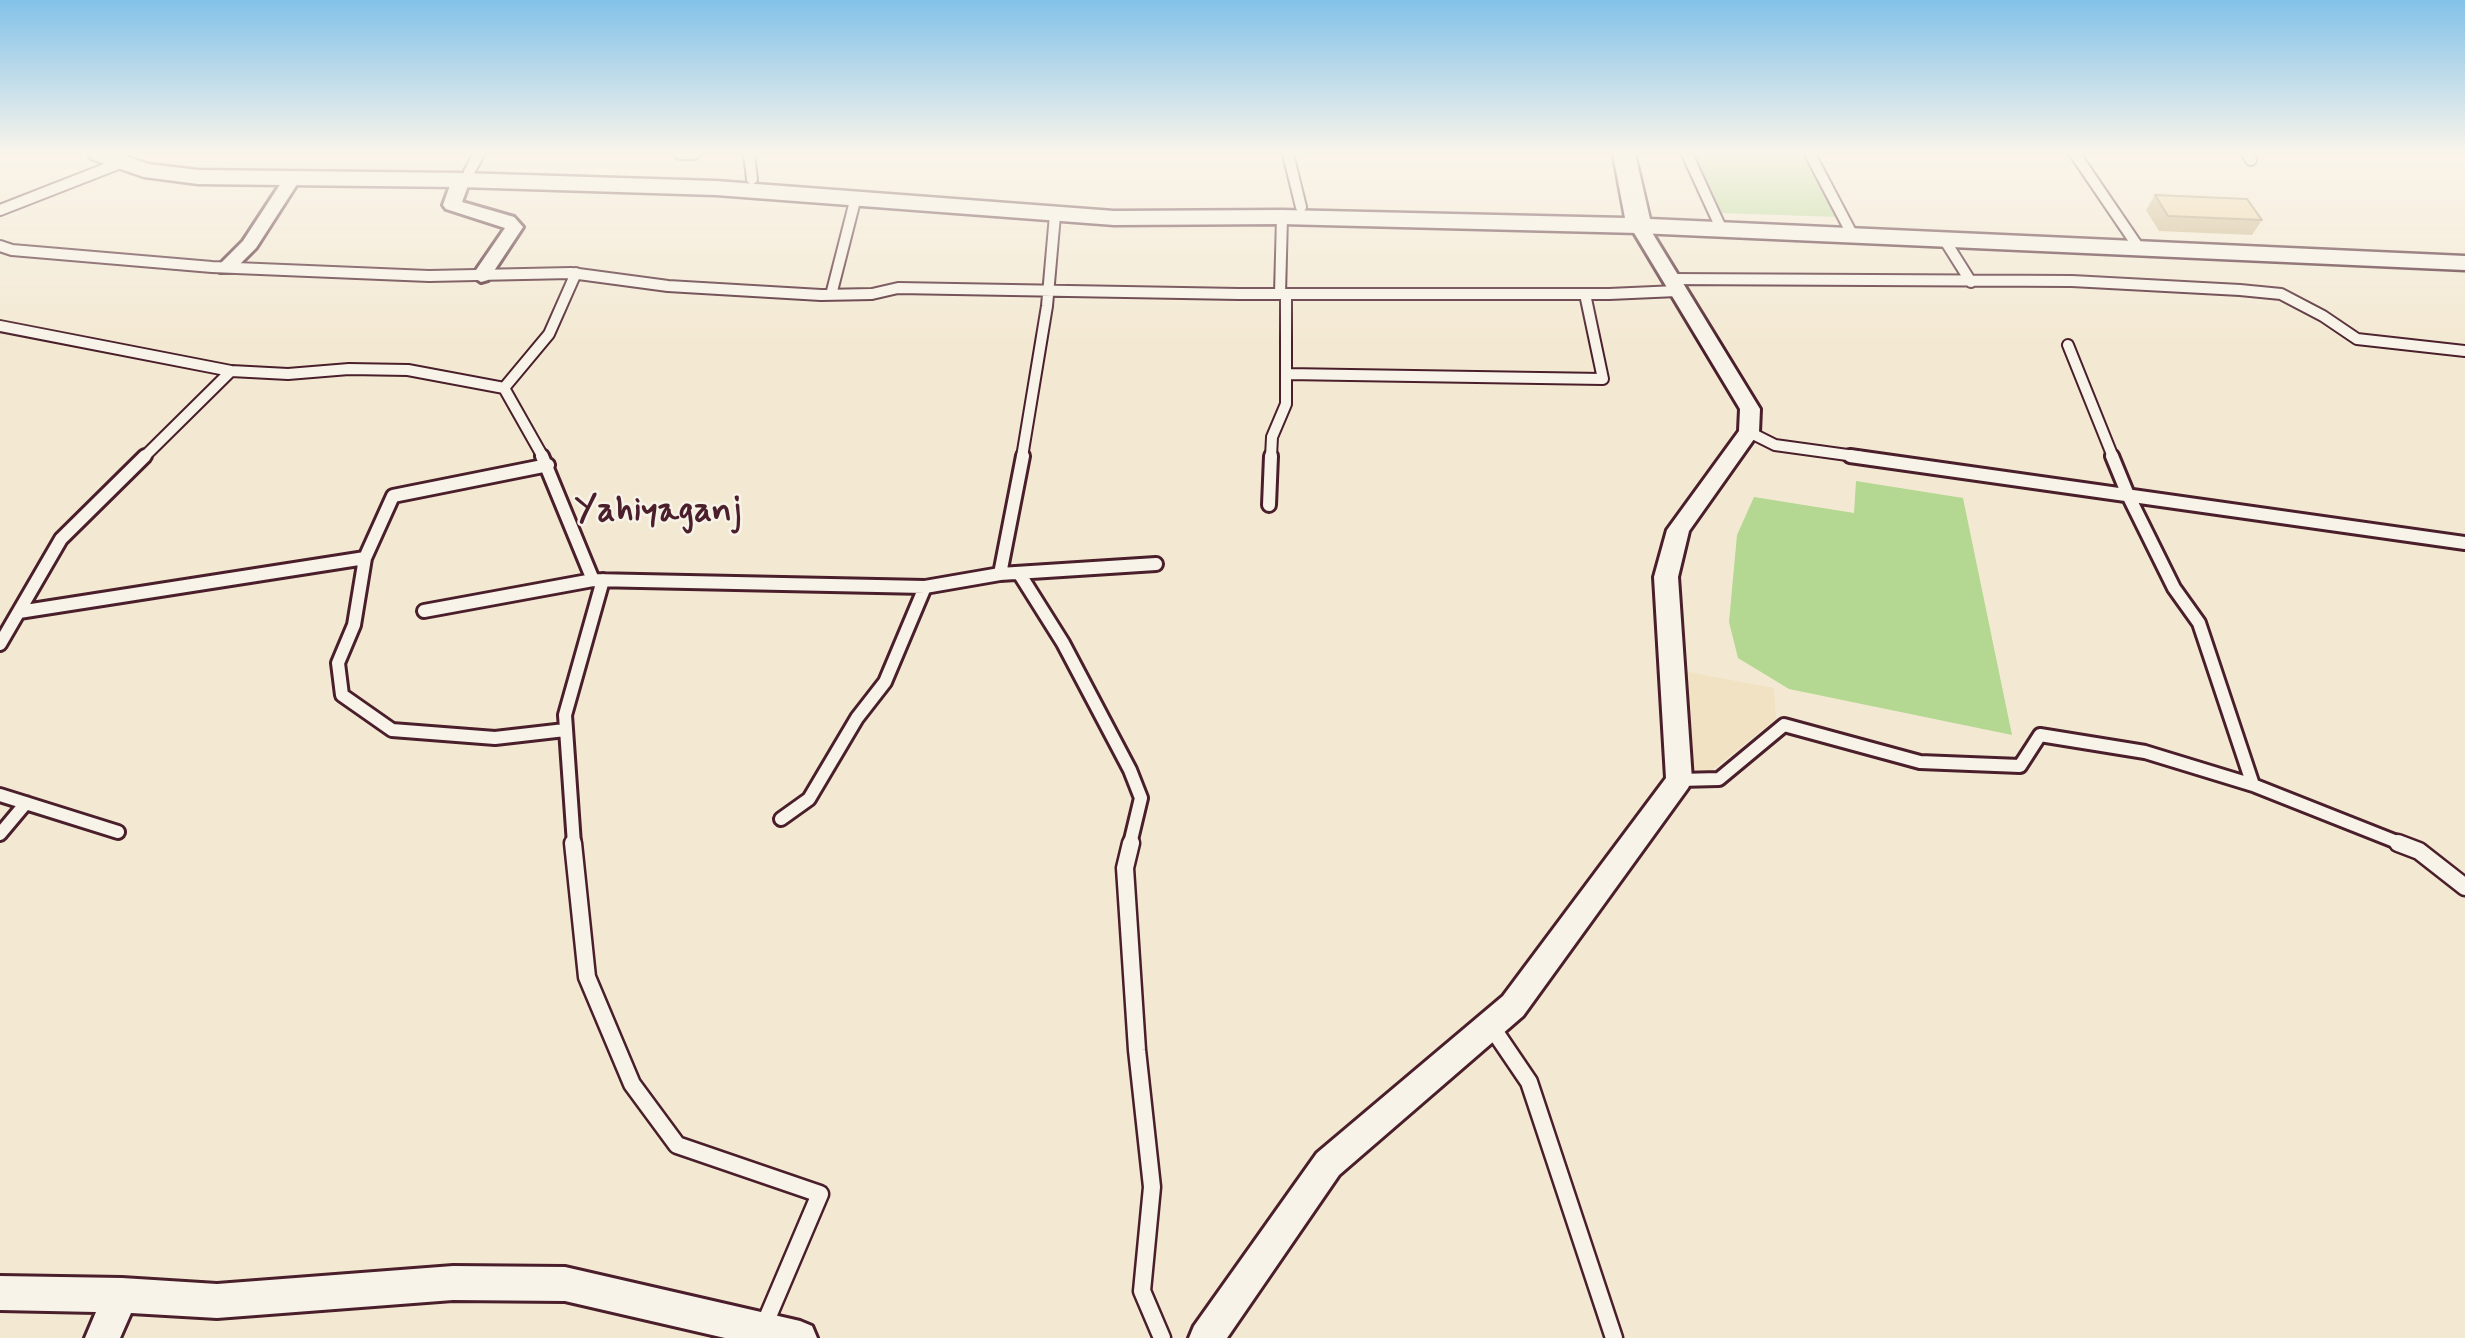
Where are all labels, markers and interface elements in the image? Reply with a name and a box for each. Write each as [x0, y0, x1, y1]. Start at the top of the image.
district label: Yahiyaganj [575, 492, 741, 534]

